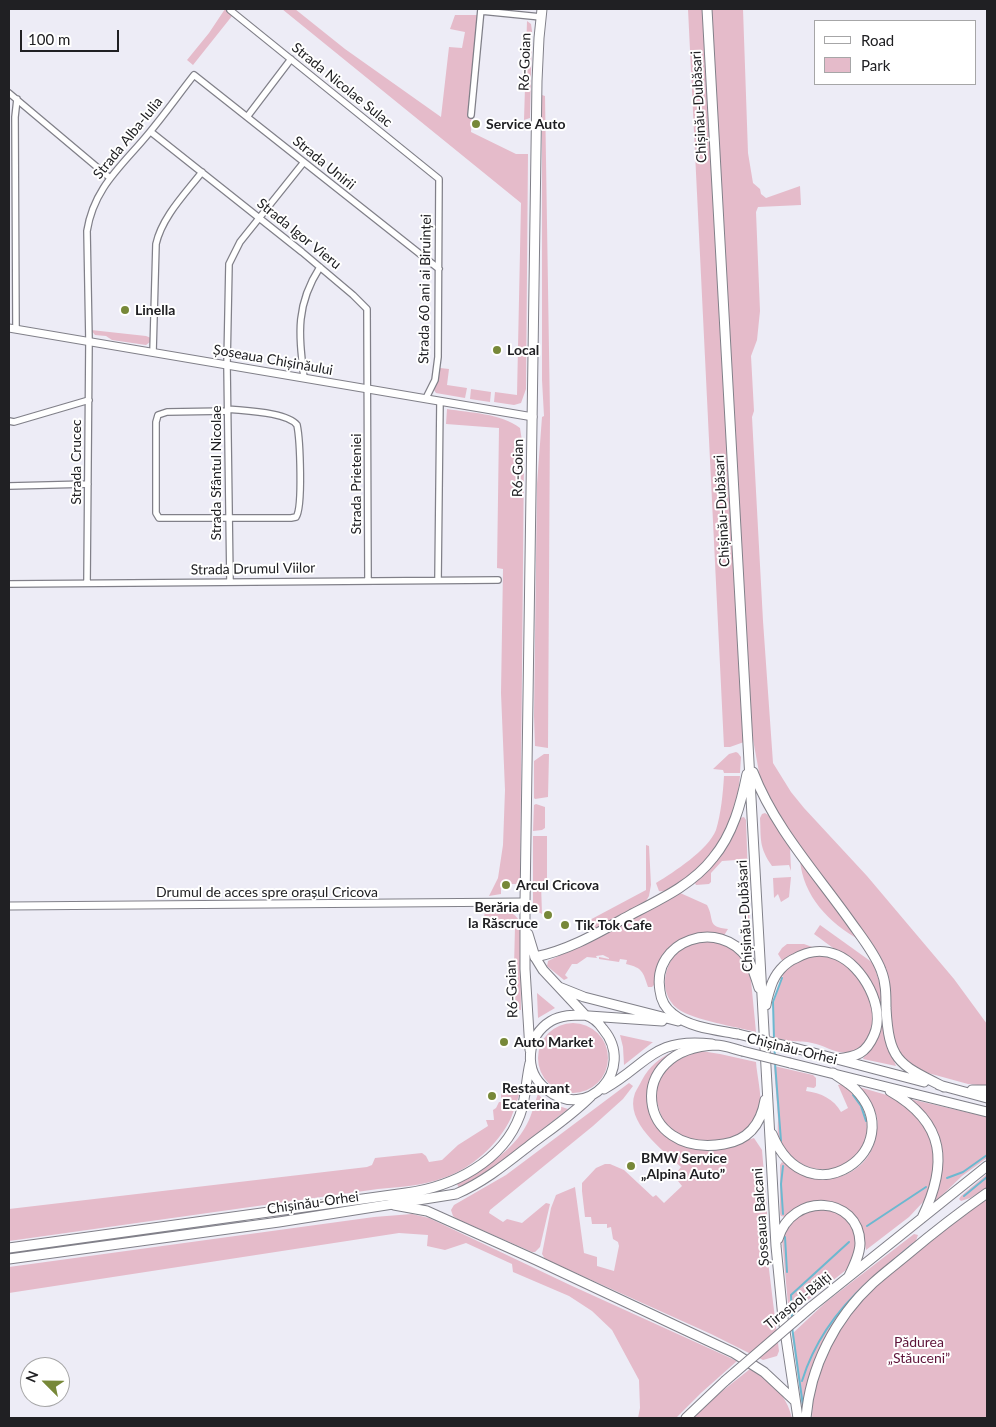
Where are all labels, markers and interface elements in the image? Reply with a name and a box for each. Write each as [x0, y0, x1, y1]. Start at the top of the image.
scale bar [22, 20, 121, 52]
legend [814, 20, 976, 85]
text: 100 m [28, 30, 70, 48]
text: Road [861, 31, 894, 49]
street label: R6-Goian [516, 33, 534, 91]
street label: Strada Nicolae Sulac [288, 39, 396, 131]
street label: Chișinău-Dubăsari [688, 50, 710, 164]
text: Park [861, 56, 890, 74]
street label: Strada Alba-Iulia [90, 94, 166, 182]
place label: Service Auto [486, 116, 565, 132]
marker: Service Auto [470, 118, 482, 130]
street label: Strada Unirii [289, 133, 359, 193]
street label: Strada Igor Vieru [254, 195, 344, 273]
street label: Strada 60 ani ai Biruinței [415, 214, 435, 364]
place label: Linella [135, 302, 175, 318]
marker: Linella [119, 304, 131, 316]
street label: Șoseaua Chișinăului [212, 341, 334, 379]
place label: Local [507, 342, 539, 358]
marker: Local [491, 344, 503, 356]
street label: Strada Sfântul Nicolae [208, 405, 224, 541]
street label: Strada Crucec [68, 419, 84, 505]
street label: Strada Prieteniei [348, 434, 364, 534]
street label: R6-Goian [509, 439, 527, 497]
street label: Chișinău-Dubăsari [711, 454, 733, 568]
street label: Strada Drumul Viilor [190, 560, 316, 578]
street label: Chișinău-Dubăsari [734, 859, 756, 973]
place label: Arcul Cricova [516, 877, 599, 893]
marker: Arcul Cricova [500, 879, 512, 891]
street label: Drumul de acces spre orașul Cricova [156, 884, 378, 900]
place label: Berăria de la Răscruce [468, 899, 538, 932]
marker: Berăria de la Răscruce [542, 909, 554, 921]
place label: Tik Tok Cafe [575, 917, 652, 933]
marker: Tik Tok Cafe [559, 919, 571, 931]
street label: R6-Goian [503, 960, 521, 1018]
street label: Chișinău-Orhei [745, 1030, 839, 1068]
place label: Auto Market [514, 1034, 593, 1050]
marker: Auto Market [498, 1036, 510, 1048]
place label: Restaurant Ecaterina [502, 1080, 570, 1112]
marker: Restaurant Ecaterina [486, 1090, 498, 1102]
place label: BMW Service „Alpina Auto” [641, 1150, 727, 1182]
marker: BMW Service „Alpina Auto” [625, 1160, 637, 1172]
street label: Șoseaua Balcani [749, 1167, 773, 1267]
street label: Chișinău-Orhei [266, 1188, 360, 1218]
street label: Tiraspol-Bălți [761, 1269, 835, 1333]
park label: Pădurea „Stăuceni” [888, 1334, 950, 1366]
north arrow [20, 1357, 70, 1407]
text: N [22, 1368, 42, 1385]

